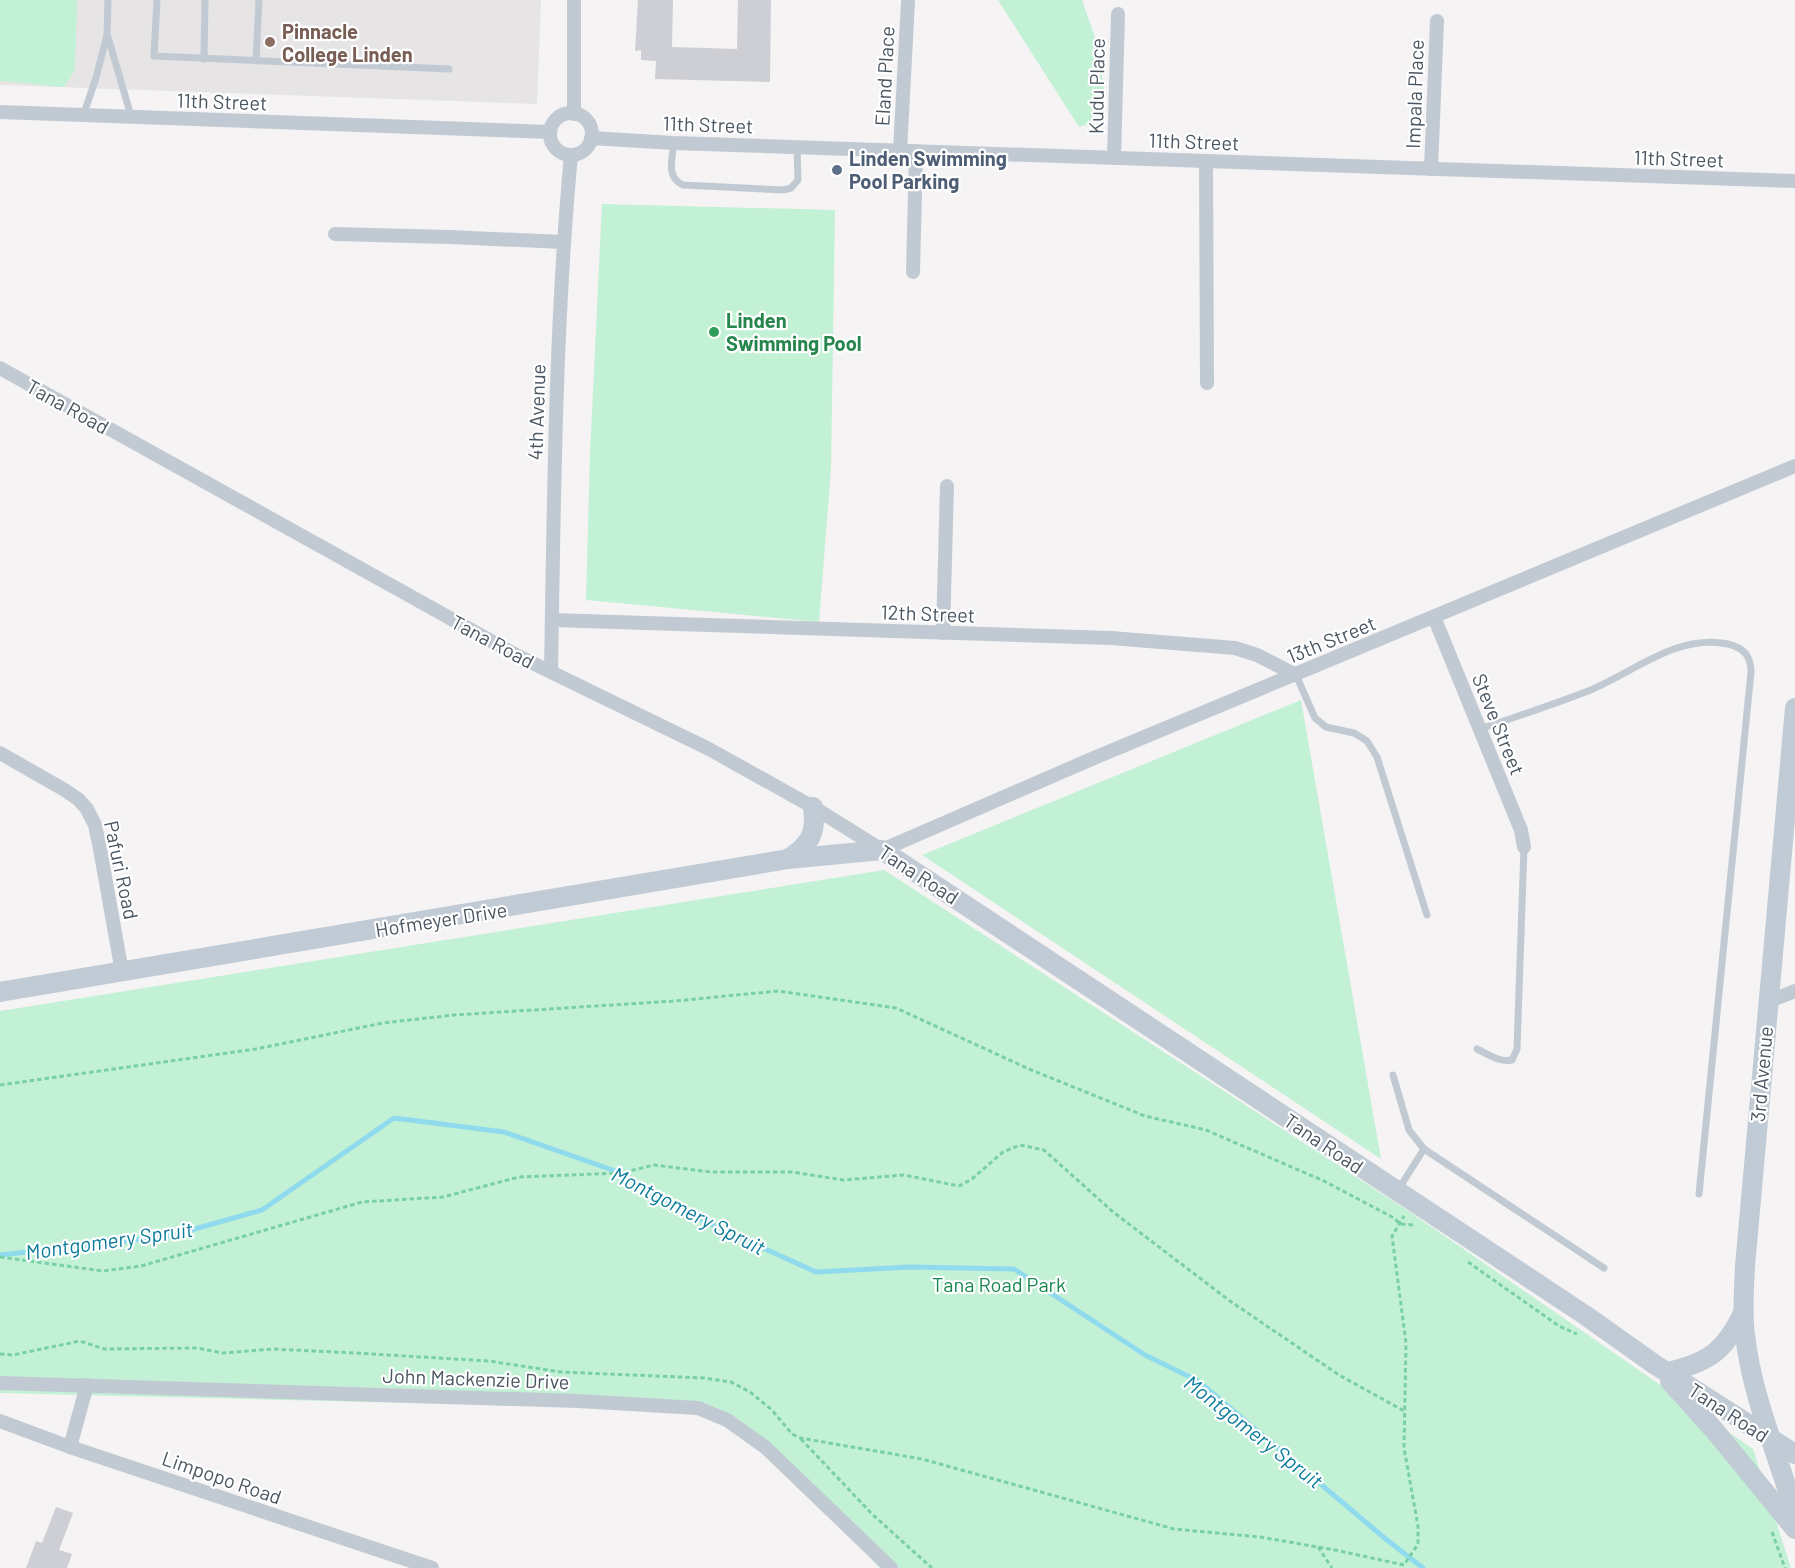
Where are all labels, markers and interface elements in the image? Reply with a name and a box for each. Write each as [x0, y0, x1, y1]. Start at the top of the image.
place label: Pinnacle College Linden [282, 19, 413, 66]
street label: Eland Place [869, 25, 899, 127]
marker: Pinnacle College Linden [263, 35, 277, 49]
street label: Kudu Place [1083, 38, 1109, 134]
street label: Impala Place [1400, 39, 1428, 149]
street label: 11th Street [176, 87, 268, 115]
street label: 11th Street [662, 110, 754, 138]
street label: 11th Street [1148, 127, 1240, 155]
street label: 11th Street [1633, 144, 1725, 172]
place label: Linden Swimming Pool Parking [849, 146, 1007, 193]
marker: Linden Swimming Pool Parking [830, 163, 844, 177]
place label: Linden Swimming Pool [726, 308, 862, 355]
marker: Linden Swimming Pool [707, 325, 721, 339]
street label: 4th Avenue [522, 363, 550, 461]
street label: Tana Road [23, 374, 113, 438]
street label: 12th Street [880, 599, 976, 627]
street label: Tana Road [447, 609, 539, 673]
street label: 13th Street [1283, 610, 1379, 668]
street label: Steve Street [1468, 670, 1530, 778]
street label: Pafuri Road [100, 818, 144, 922]
street label: Tana Road [875, 839, 963, 909]
street label: Hofmeyer Drive [373, 897, 509, 941]
street label: 3rd Avenue [1745, 1025, 1777, 1123]
street label: Tana Road [1280, 1108, 1368, 1178]
water label: Montgomery Spruit [608, 1160, 771, 1260]
water label: Montgomery Spruit [24, 1216, 195, 1264]
park label: Tana Road Park [932, 1272, 1066, 1296]
street label: John Mackenzie Drive [382, 1363, 570, 1393]
water label: Montgomery Spruit [1180, 1369, 1329, 1493]
street label: Tana Road [1685, 1377, 1773, 1447]
street label: Limpopo Road [159, 1445, 285, 1509]

